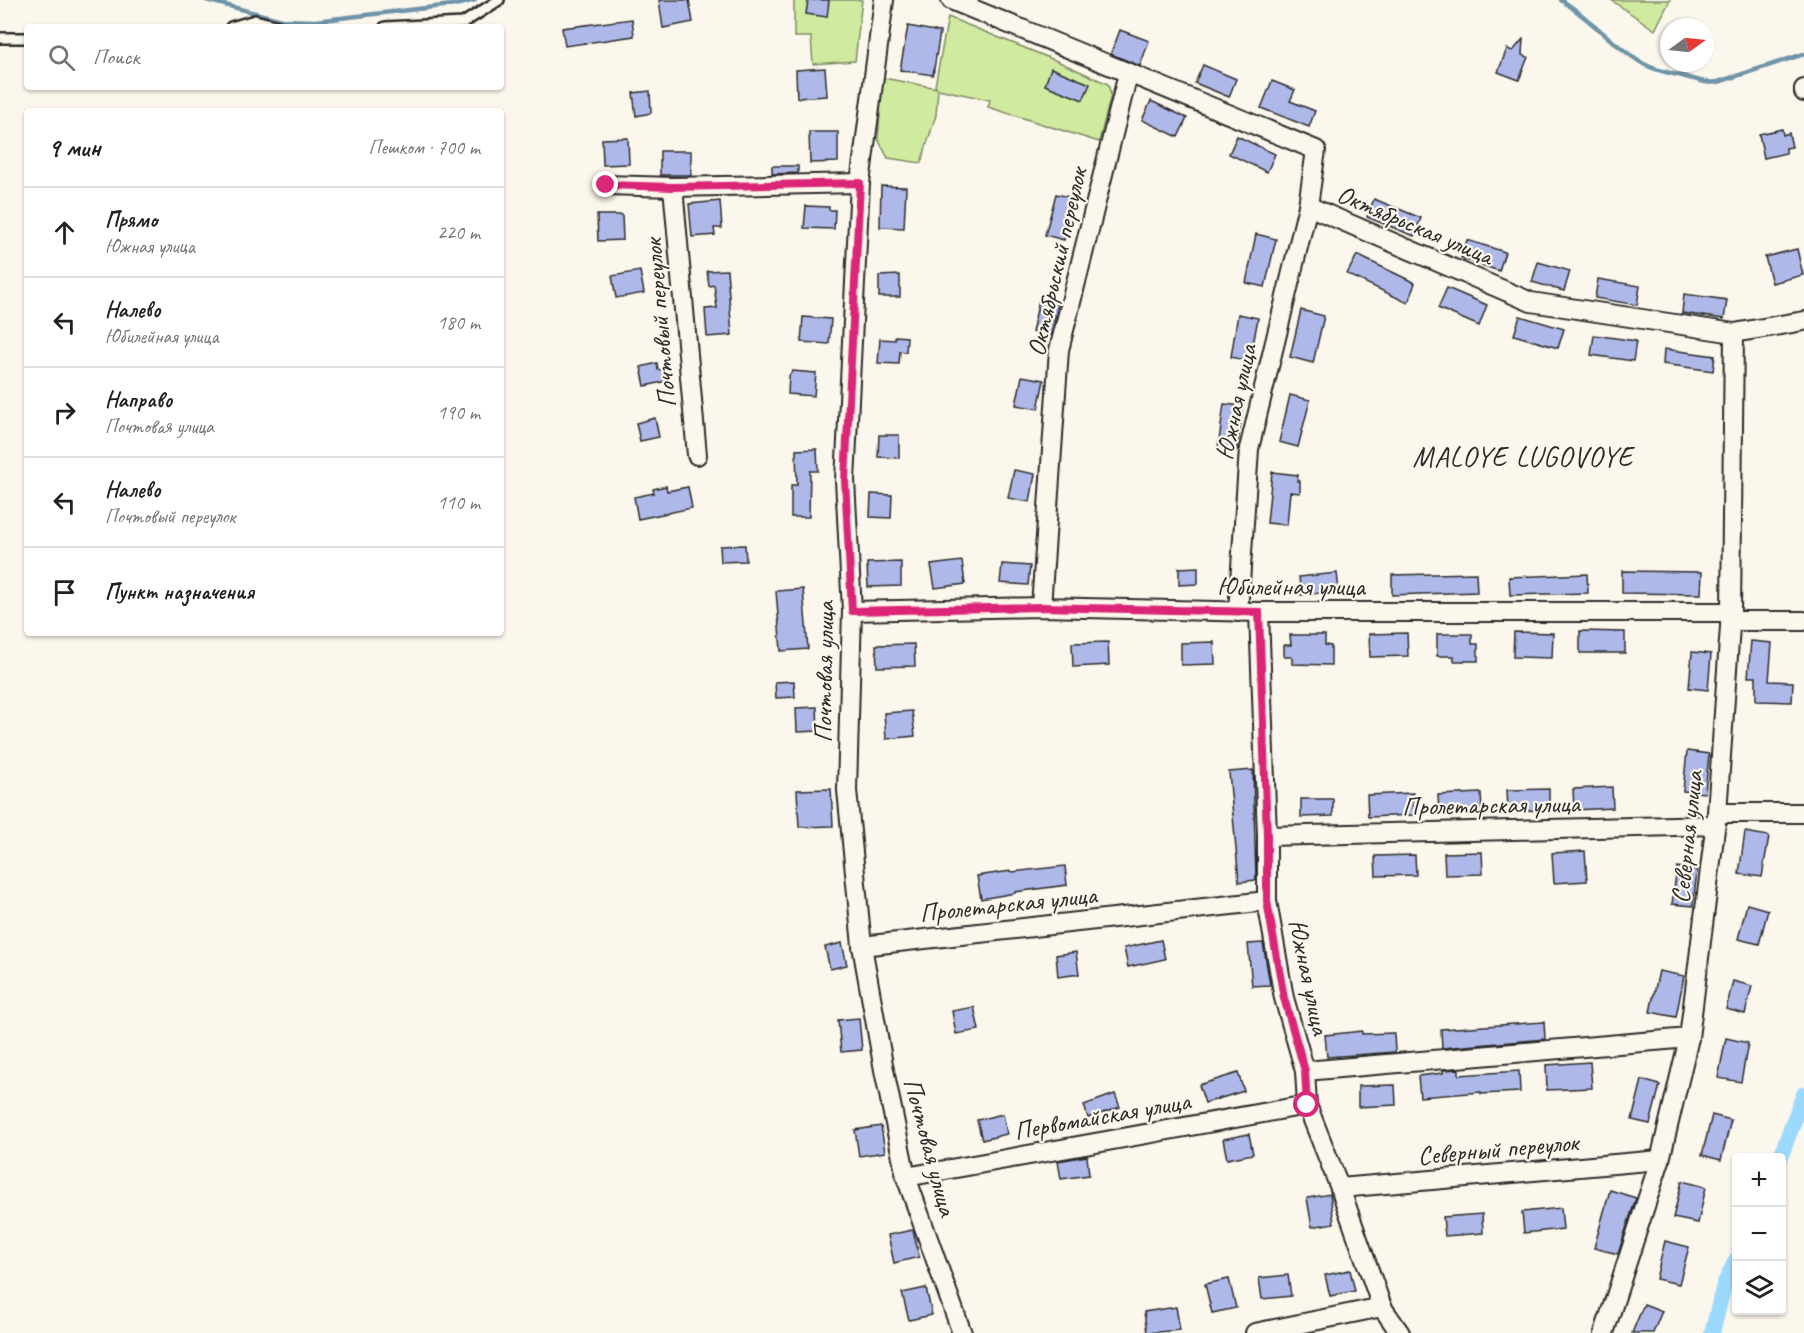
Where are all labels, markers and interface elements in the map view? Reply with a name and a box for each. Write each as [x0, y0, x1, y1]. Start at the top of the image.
north arrow [1660, 18, 1714, 72]
search box [24, 24, 504, 90]
icon: search [45, 41, 78, 74]
text: Поиск [93, 43, 139, 71]
text: 9 мин [48, 131, 101, 164]
text: Пешком · 700 m [368, 135, 480, 160]
street label: Октябрьский переулок [1019, 162, 1095, 359]
route end [592, 171, 618, 197]
street label: Октябрьская улица [1332, 177, 1500, 274]
text: Прямо [105, 206, 157, 234]
icon: ahead [48, 216, 81, 249]
text: 220 m [437, 220, 480, 245]
text: Южная улица [105, 234, 195, 259]
street label: Почтовый переулок [636, 235, 684, 409]
text: Налево [105, 296, 161, 324]
icon: left [48, 306, 81, 339]
text: 180 m [437, 310, 480, 335]
text: Юбилейная улица [105, 324, 219, 349]
street label: Южная улица [1208, 340, 1265, 463]
text: Направо [105, 386, 172, 414]
icon: right [48, 396, 81, 429]
text: 190 m [437, 400, 480, 425]
text: Почтовая улица [105, 414, 214, 439]
district label: MALOYE LUGOVOYE [1413, 439, 1635, 474]
text: Налево [105, 476, 161, 504]
icon: left [48, 486, 81, 519]
text: 110 m [437, 490, 480, 515]
text: Почтовый переулок [105, 504, 235, 529]
street label: Юбилейная улица [1217, 570, 1366, 603]
icon: arrive [48, 576, 81, 609]
text: Пункт назначения [105, 578, 254, 606]
street label: Почтовая улица [806, 599, 842, 743]
street label: Северная улица [1664, 768, 1711, 905]
street label: Пролетарская улица [1402, 787, 1582, 823]
street label: Пролетарская улица [918, 878, 1100, 930]
street label: Южная улица [1281, 916, 1338, 1039]
street label: Почтовая улица [896, 1074, 965, 1221]
street label: Первомайская улица [1011, 1084, 1194, 1148]
route start [1293, 1091, 1319, 1117]
street label: Северный переулок [1416, 1125, 1582, 1172]
map controls [1732, 1153, 1786, 1315]
button: + [1732, 1153, 1786, 1207]
button: − [1732, 1207, 1786, 1261]
button: layers [1732, 1261, 1786, 1315]

